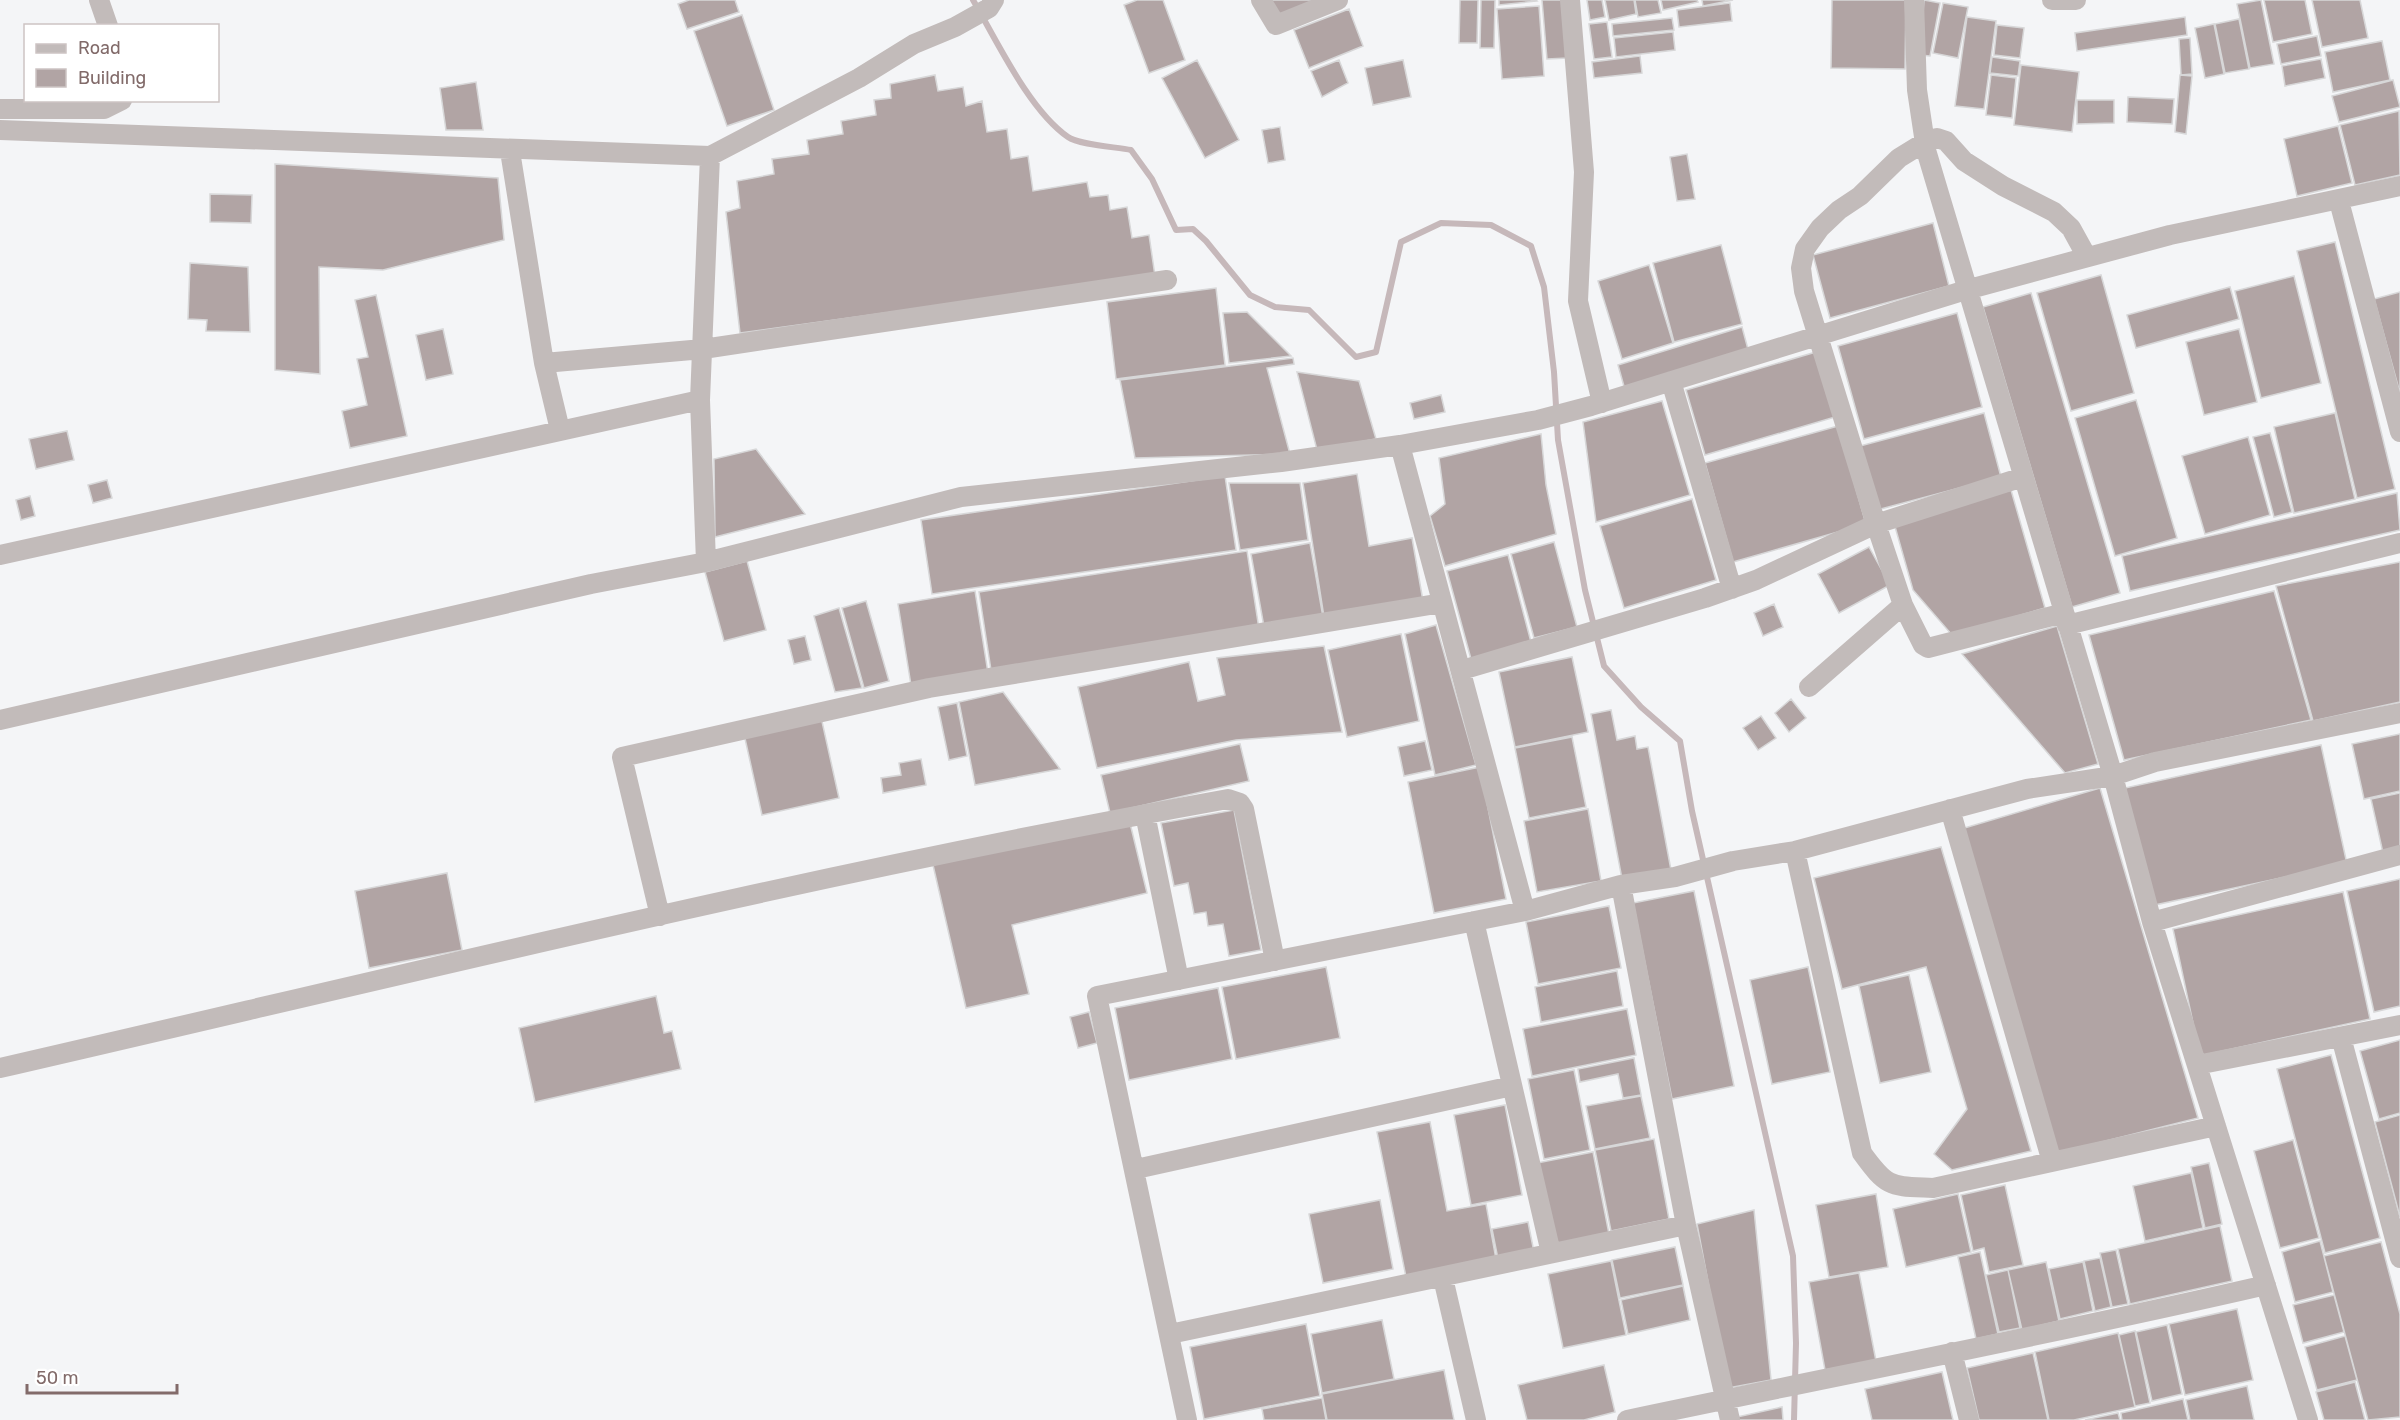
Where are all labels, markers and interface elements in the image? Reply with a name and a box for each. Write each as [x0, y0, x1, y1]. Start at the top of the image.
legend [24, 24, 219, 102]
text: Road [78, 37, 121, 59]
text: Building [78, 67, 146, 89]
scale bar [27, 1357, 177, 1395]
text: 50 m [36, 1367, 79, 1389]

